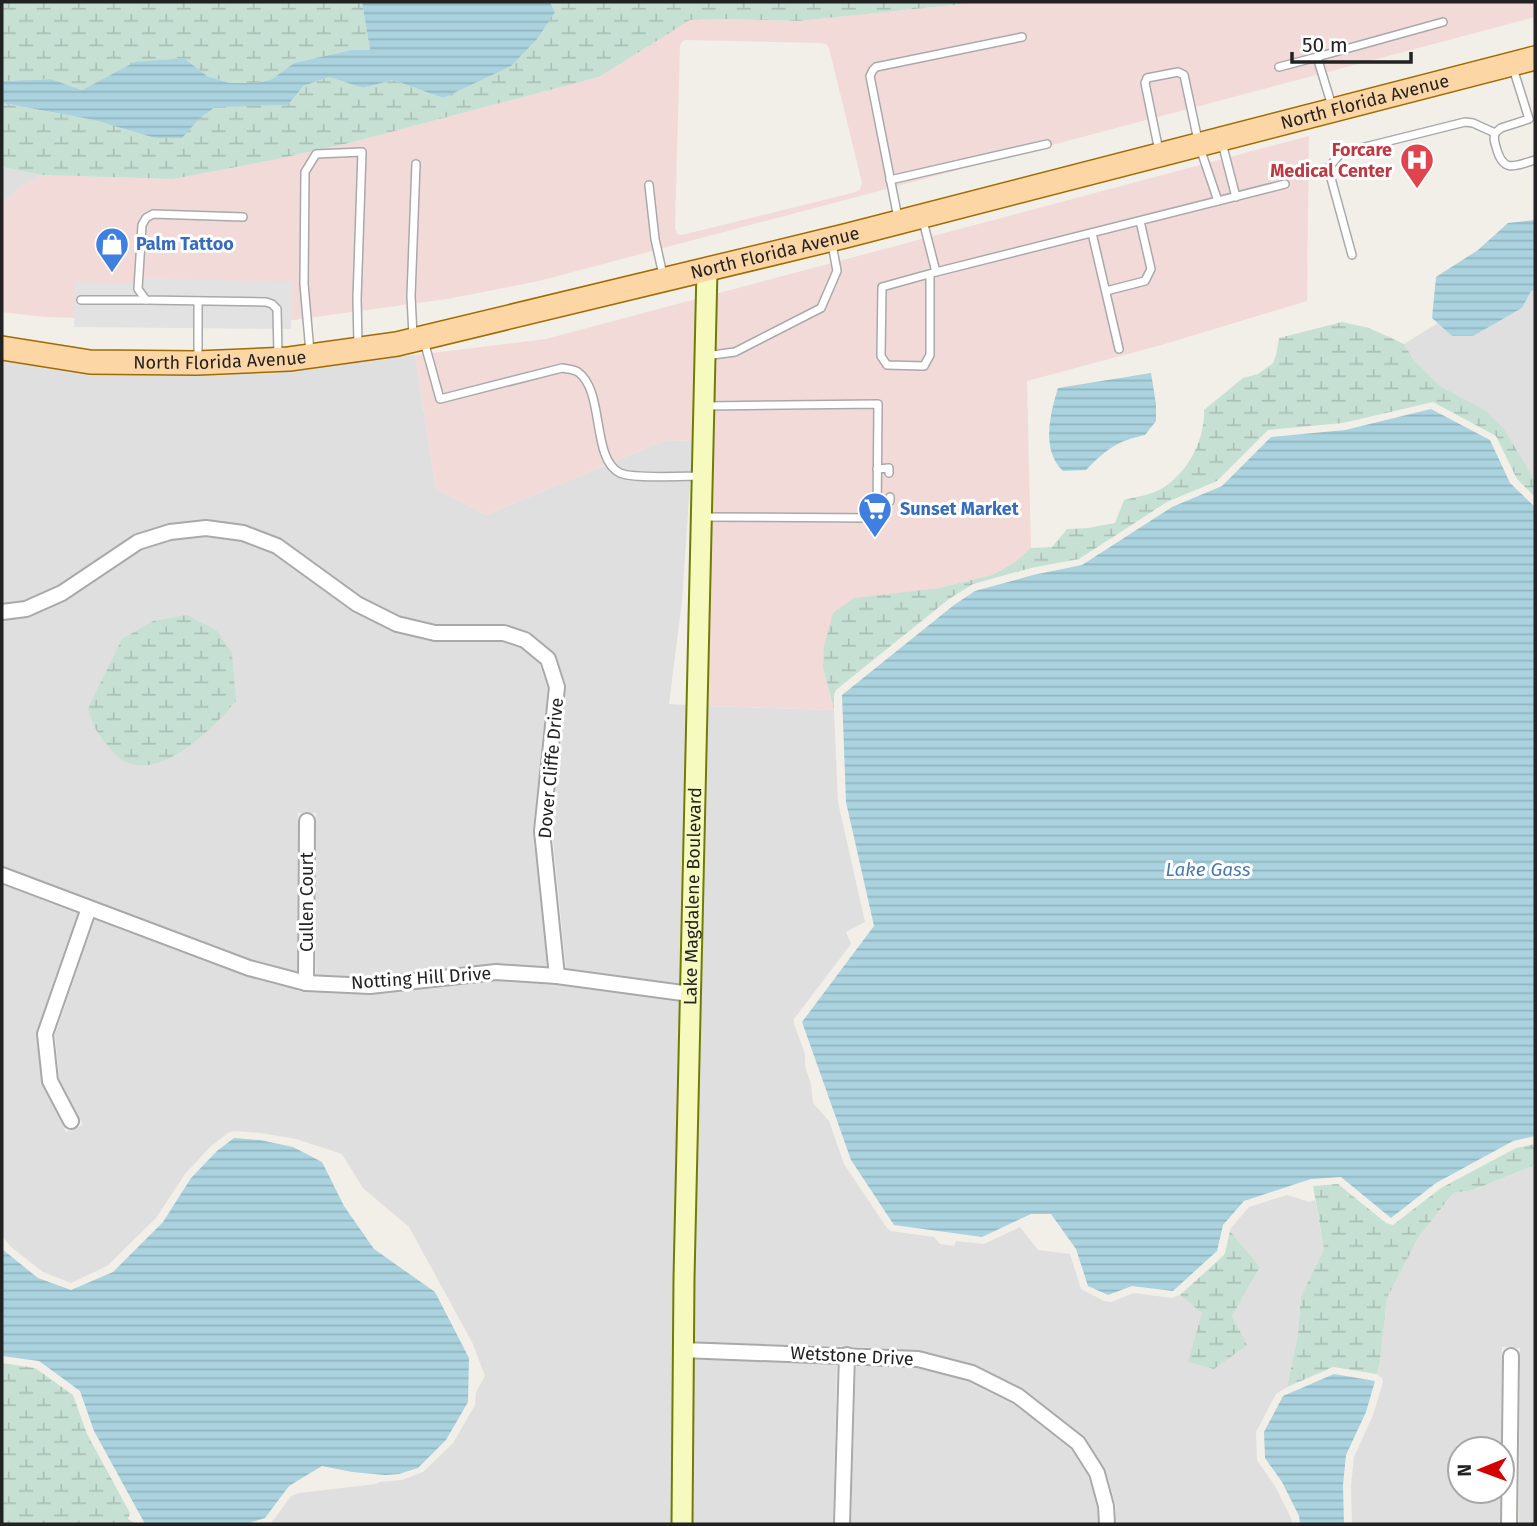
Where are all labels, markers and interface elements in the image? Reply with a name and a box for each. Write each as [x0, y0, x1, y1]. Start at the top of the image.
scale bar [1292, 21, 1411, 65]
text: 50 m [1302, 32, 1348, 58]
street label: North Florida Avenue [1278, 70, 1451, 134]
place label: Forcare Medical Center [1270, 139, 1393, 182]
hospital icon: Forcare Medical Center [1398, 141, 1436, 190]
street label: North Florida Avenue [688, 222, 862, 284]
shop icon: Palm Tattoo [93, 225, 131, 274]
place label: Palm Tattoo [136, 233, 234, 255]
street label: North Florida Avenue [133, 346, 308, 374]
supermarket icon: Sunset Market [856, 490, 894, 539]
place label: Sunset Market [900, 498, 1020, 520]
street label: Dover Cliffe Drive [534, 697, 568, 839]
street label: Lake Magdalene Boulevard [679, 787, 706, 1005]
street label: Cullen Court [296, 852, 318, 952]
water label: Lake Gass [1166, 858, 1251, 881]
street label: Notting Hill Drive [350, 962, 492, 994]
street label: Wetstone Drive [790, 1342, 914, 1370]
north arrow [1446, 1435, 1516, 1505]
text: N [1453, 1464, 1476, 1477]

